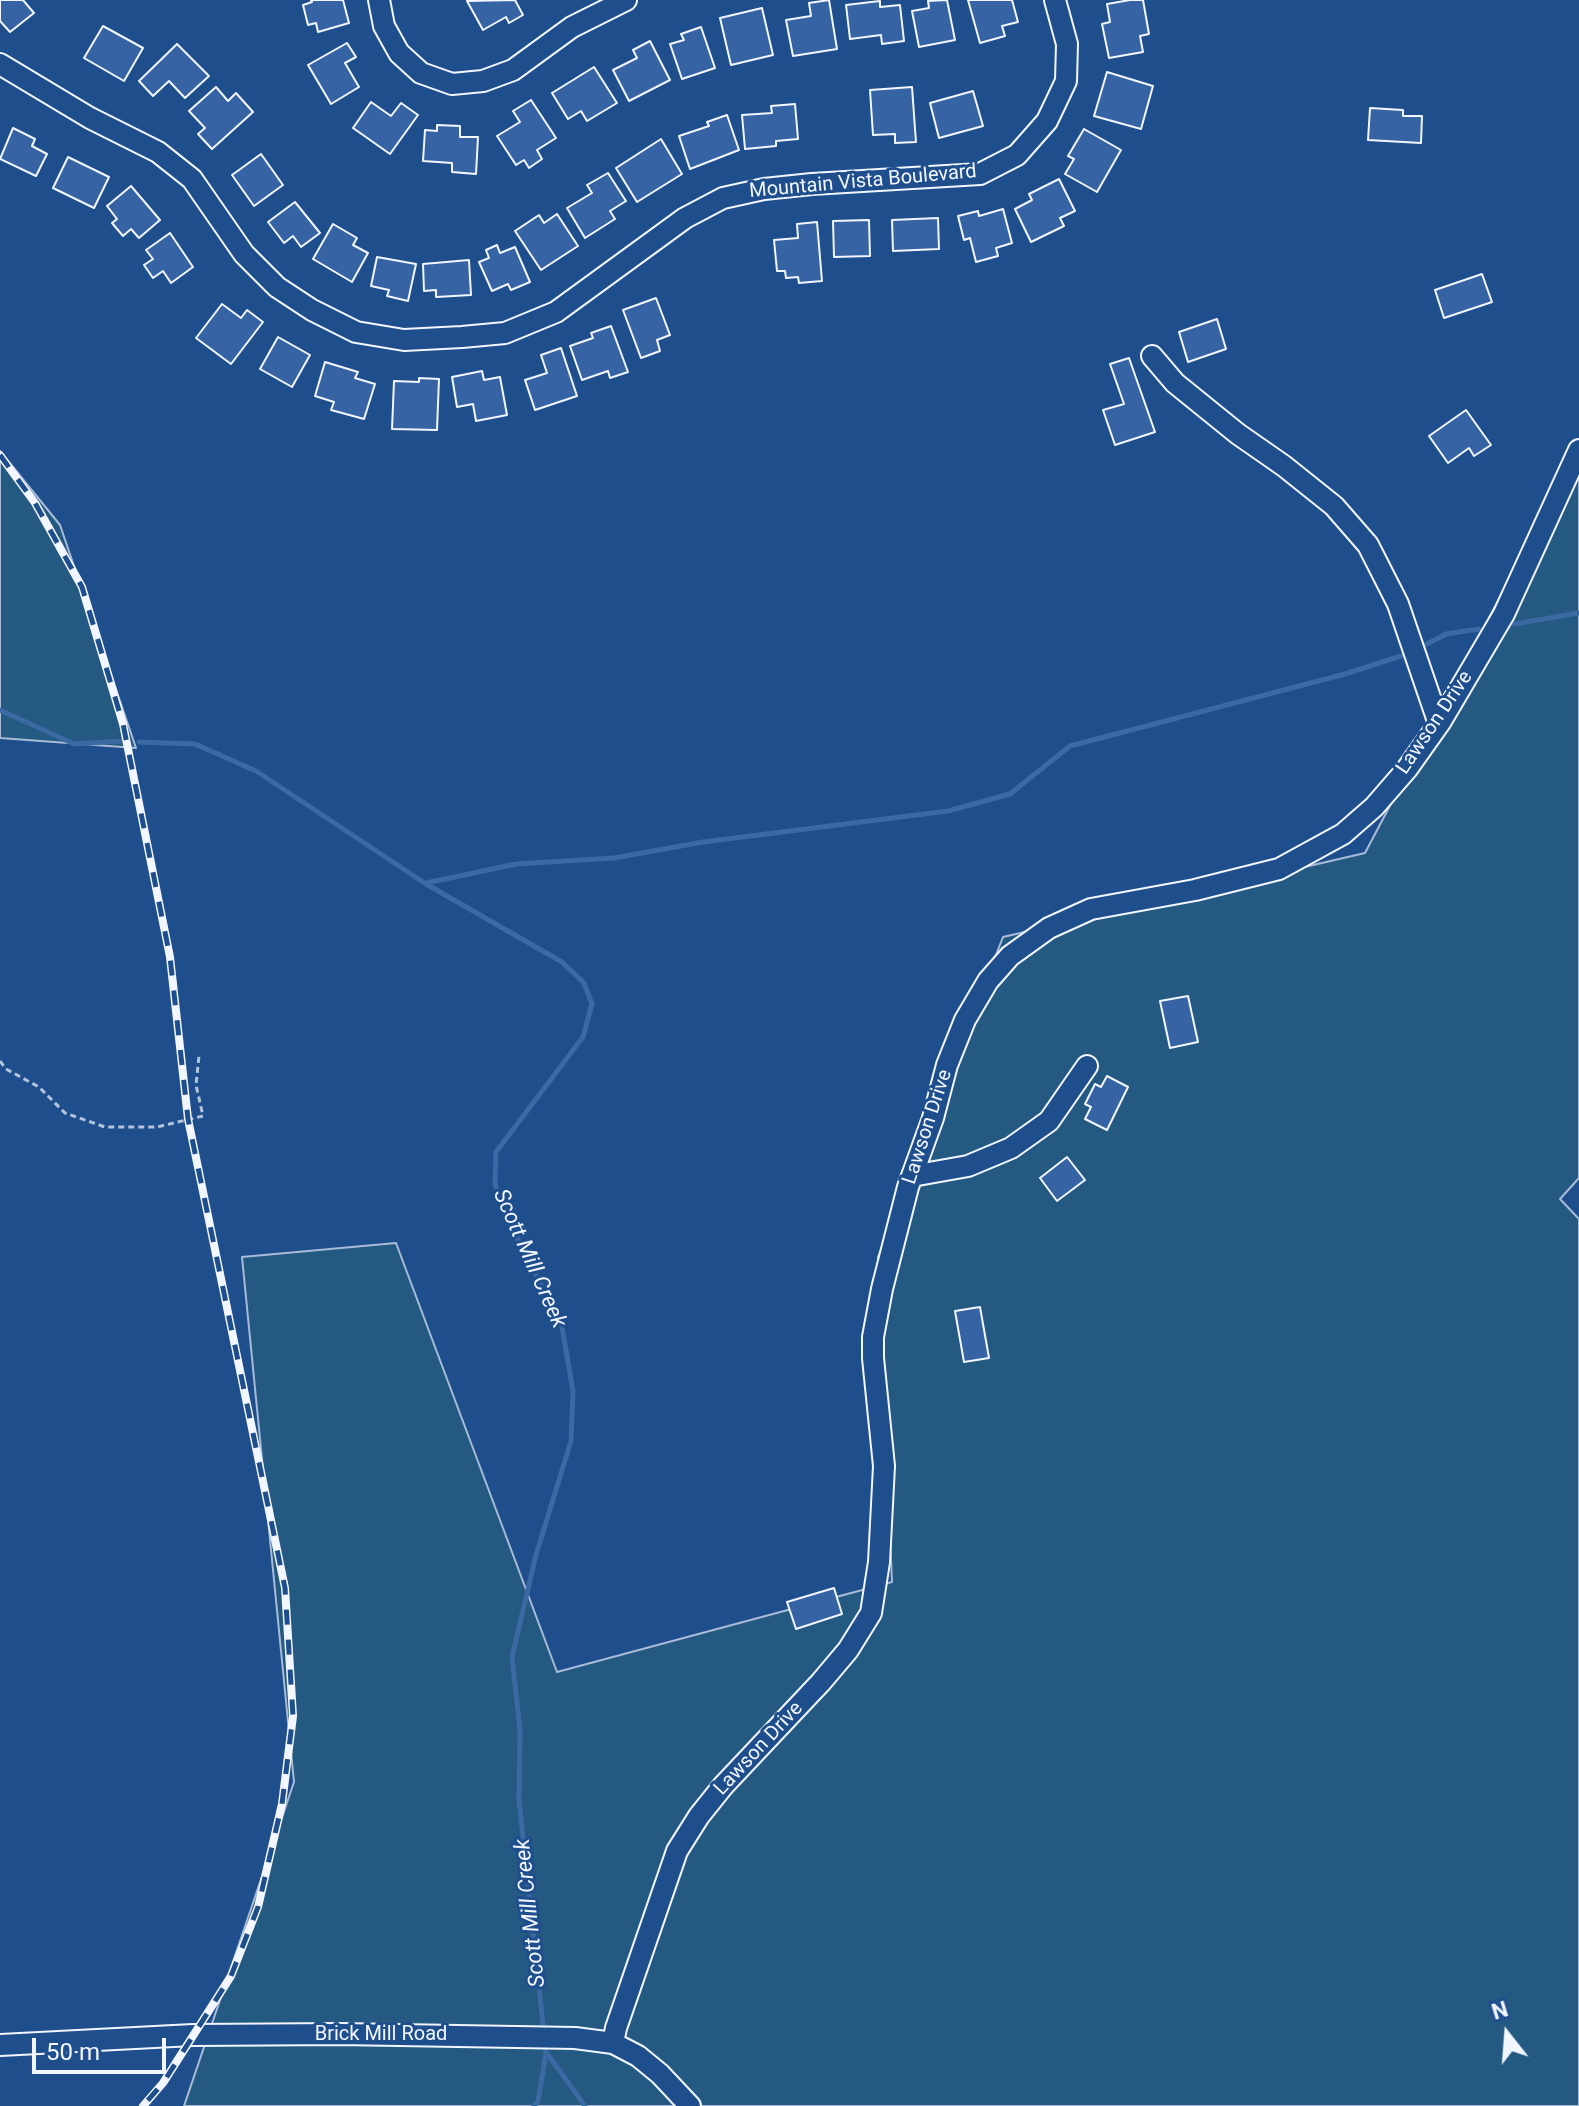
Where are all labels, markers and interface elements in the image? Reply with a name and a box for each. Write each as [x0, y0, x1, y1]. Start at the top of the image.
street label: Mountain Vista Boulevard [748, 160, 978, 204]
street label: Lawson Drive [1392, 667, 1478, 779]
street label: Lawson Drive [898, 1067, 958, 1187]
water label: Scott Mill Creek [487, 1185, 571, 1333]
street label: Lawson Drive [710, 1697, 808, 1801]
water label: Scott Mill Creek [510, 1837, 552, 1989]
north arrow [1467, 1994, 1547, 2074]
text: N [1489, 1996, 1511, 2025]
scale bar [36, 2022, 170, 2072]
street label: Brick Mill Road [315, 2023, 447, 2047]
text: 50 m [46, 2038, 100, 2066]

